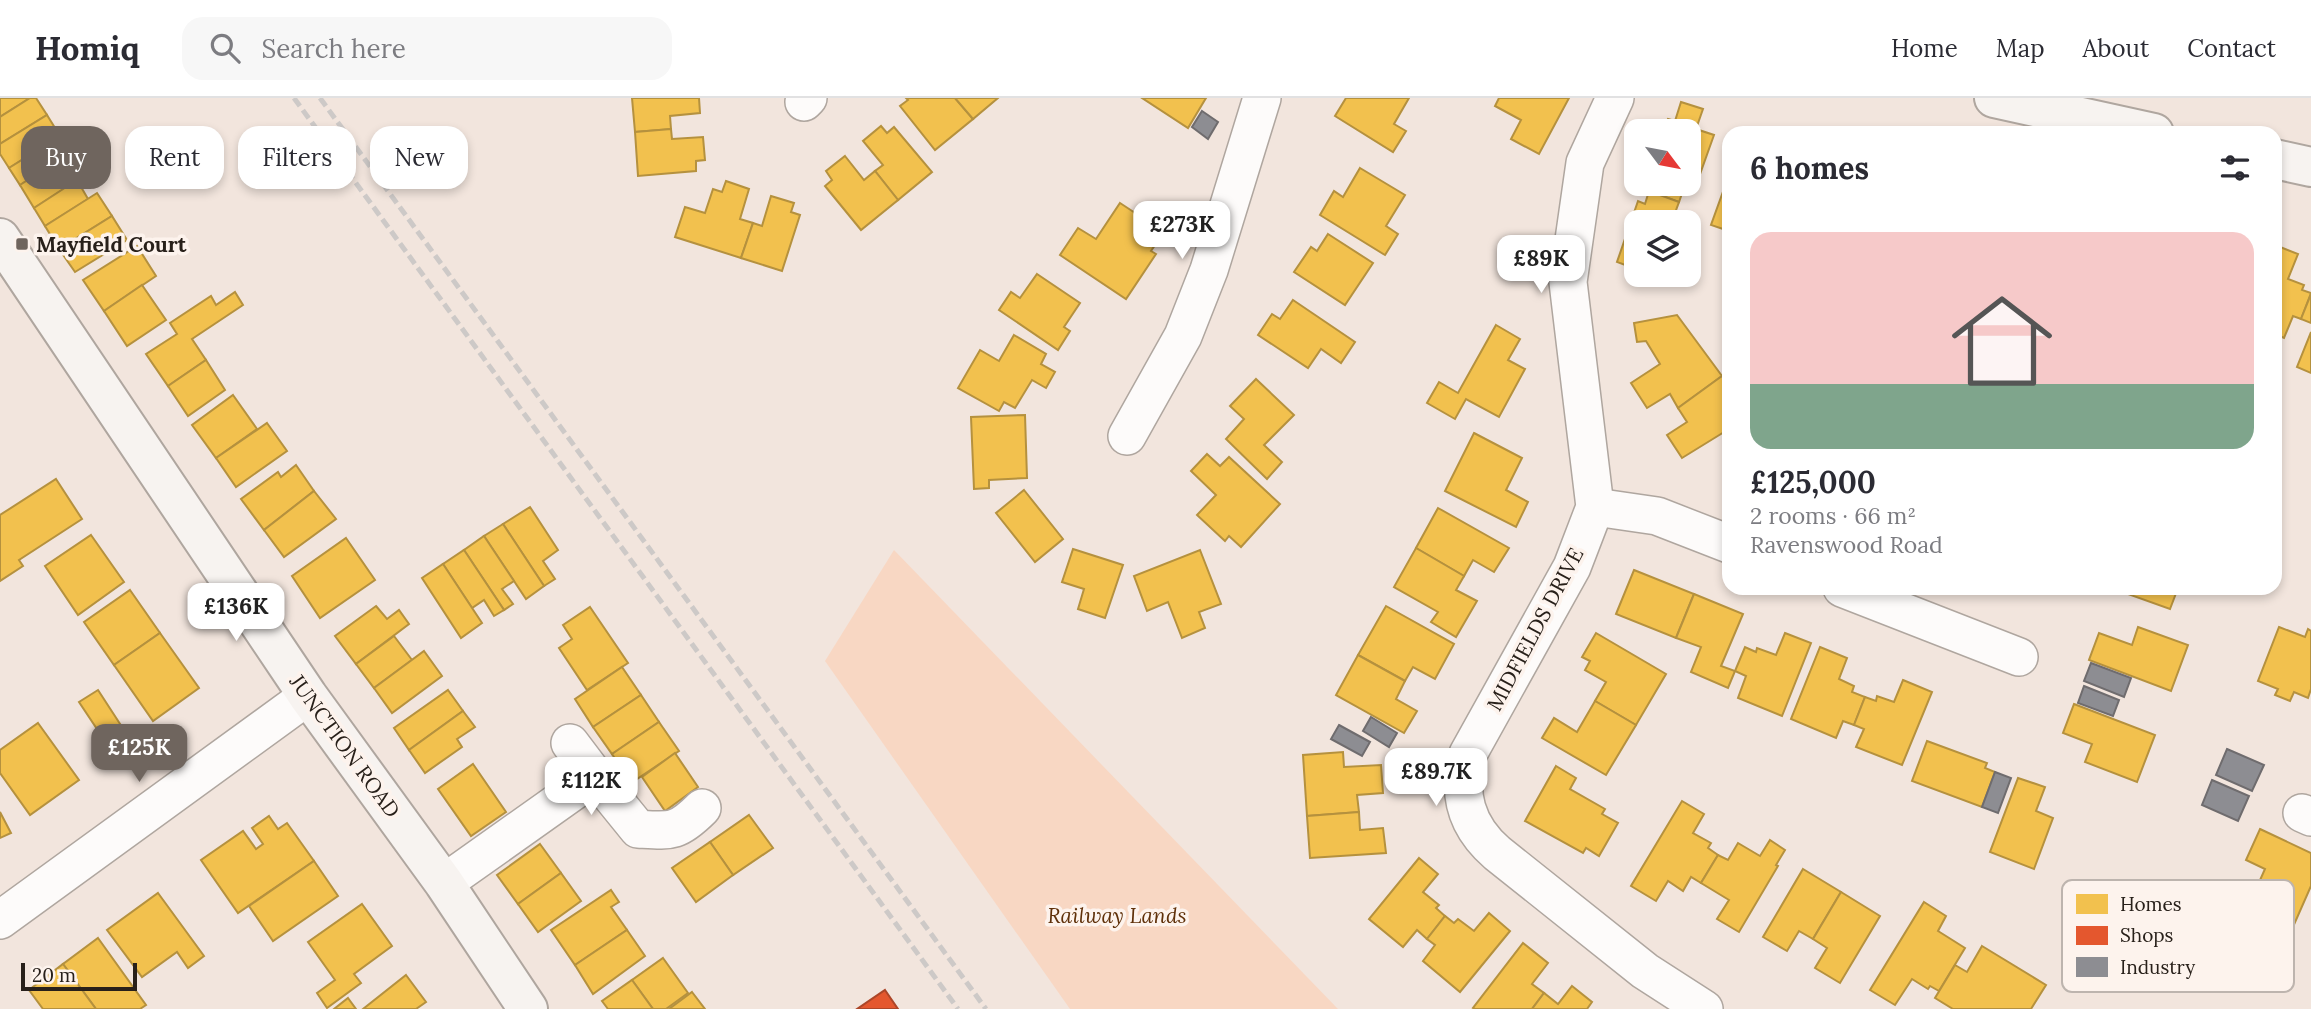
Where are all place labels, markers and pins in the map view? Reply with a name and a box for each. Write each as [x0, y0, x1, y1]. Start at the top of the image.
pin: £273K [1133, 202, 1231, 261]
place label: Mayfield Court [36, 231, 187, 258]
marker: Mayfield Court [14, 236, 30, 252]
pin: £89K [1500, 236, 1582, 295]
pin: £136K [187, 584, 285, 643]
pin: £125K [90, 724, 188, 784]
pin: £89.7K [1379, 748, 1493, 808]
pin: £112K [542, 758, 640, 817]

